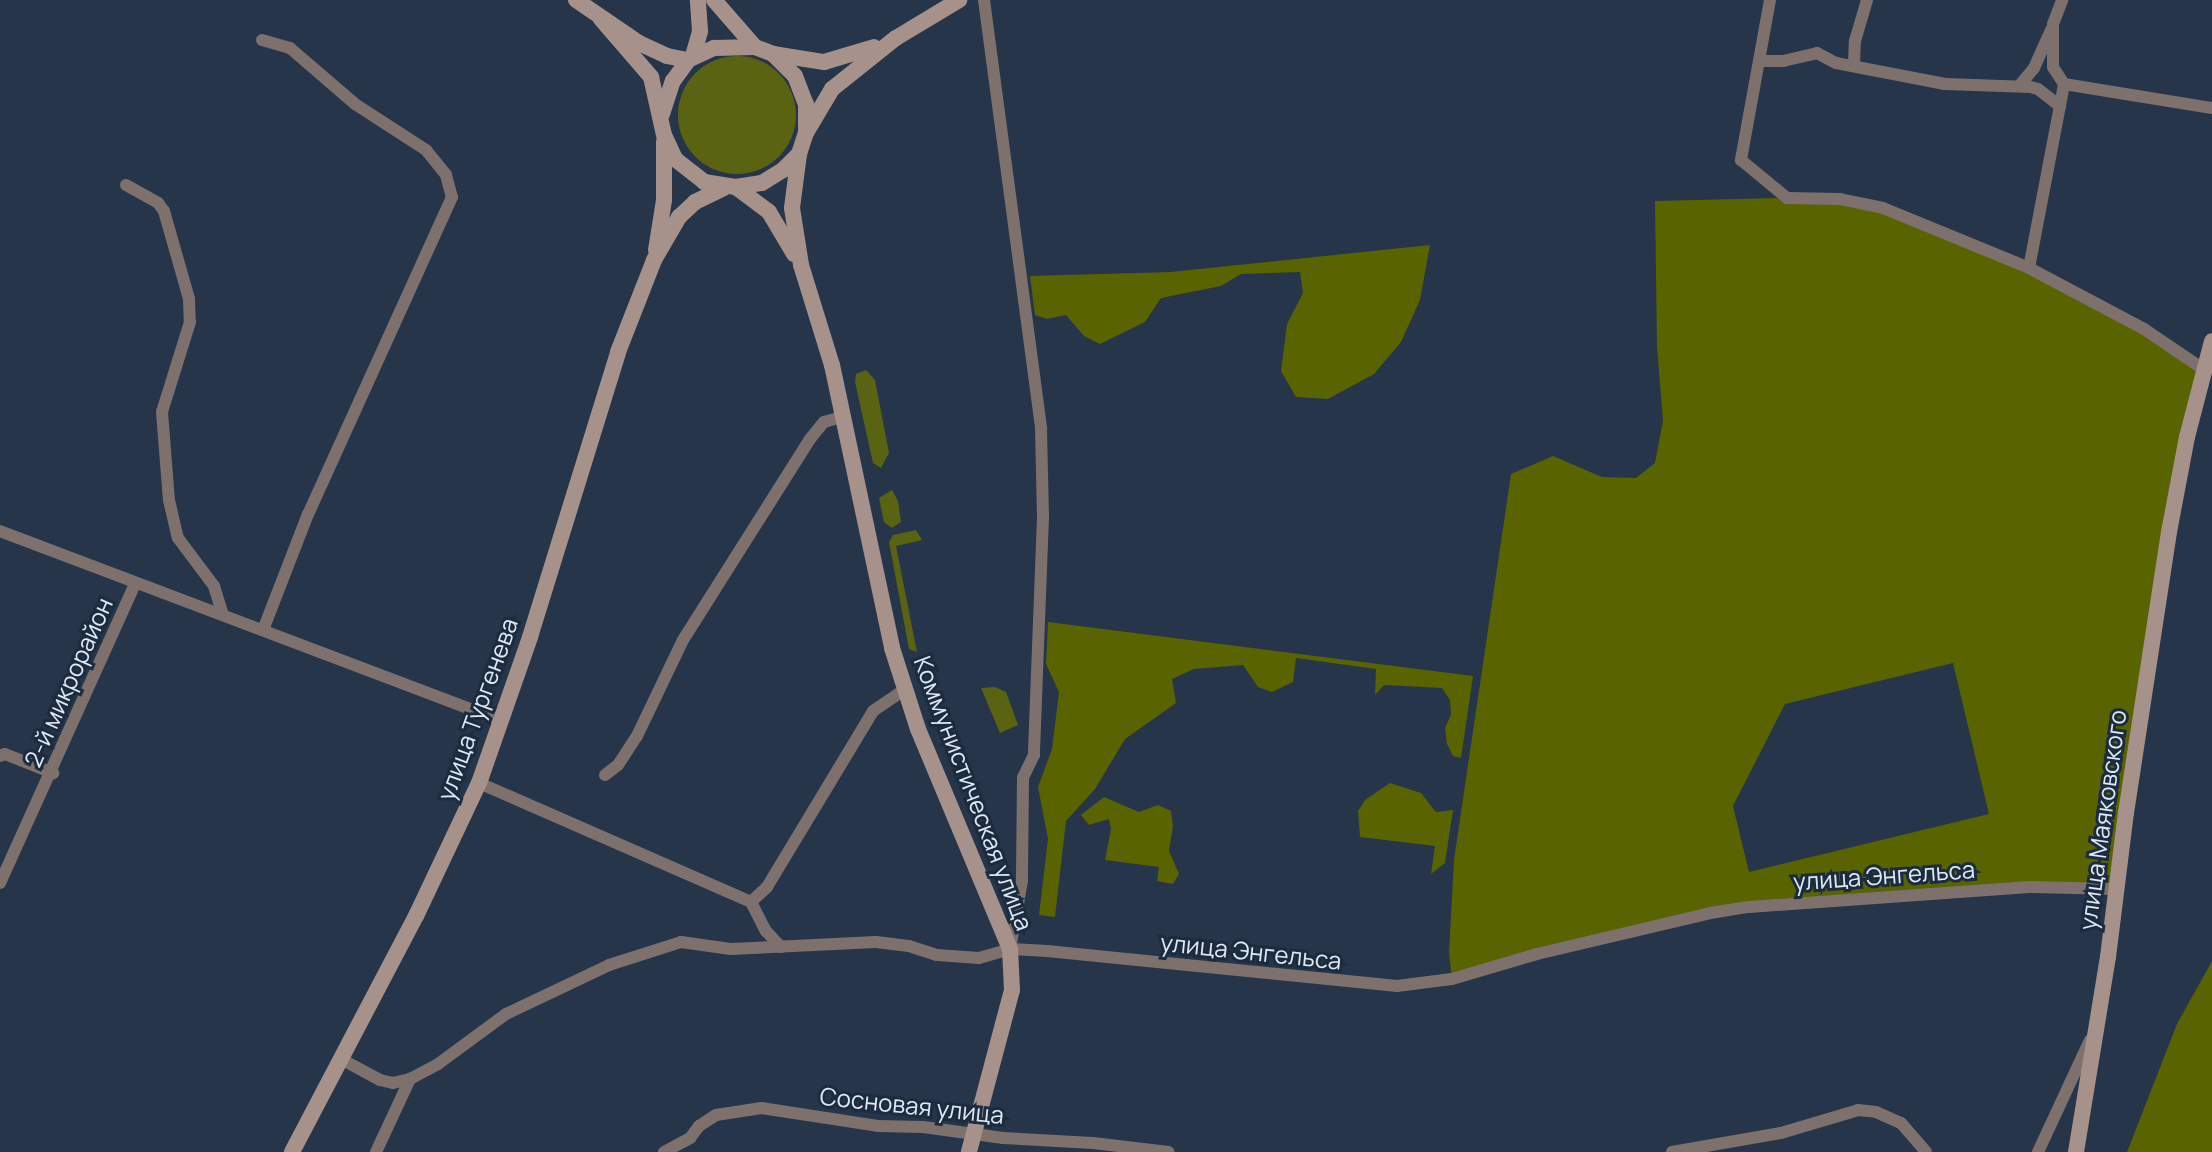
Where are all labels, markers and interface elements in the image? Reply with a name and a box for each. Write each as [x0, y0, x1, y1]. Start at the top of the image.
street label: 2-й микрорайон [18, 593, 118, 771]
street label: улица Тургенева [431, 614, 523, 804]
street label: Коммунистическая улица [908, 652, 1040, 934]
street label: улица Маяковского [2072, 708, 2132, 932]
street label: улица Энгельса [1792, 854, 1976, 896]
street label: улица Энгельса [1159, 927, 1343, 975]
street label: Сосновая улица [818, 1081, 1006, 1129]

